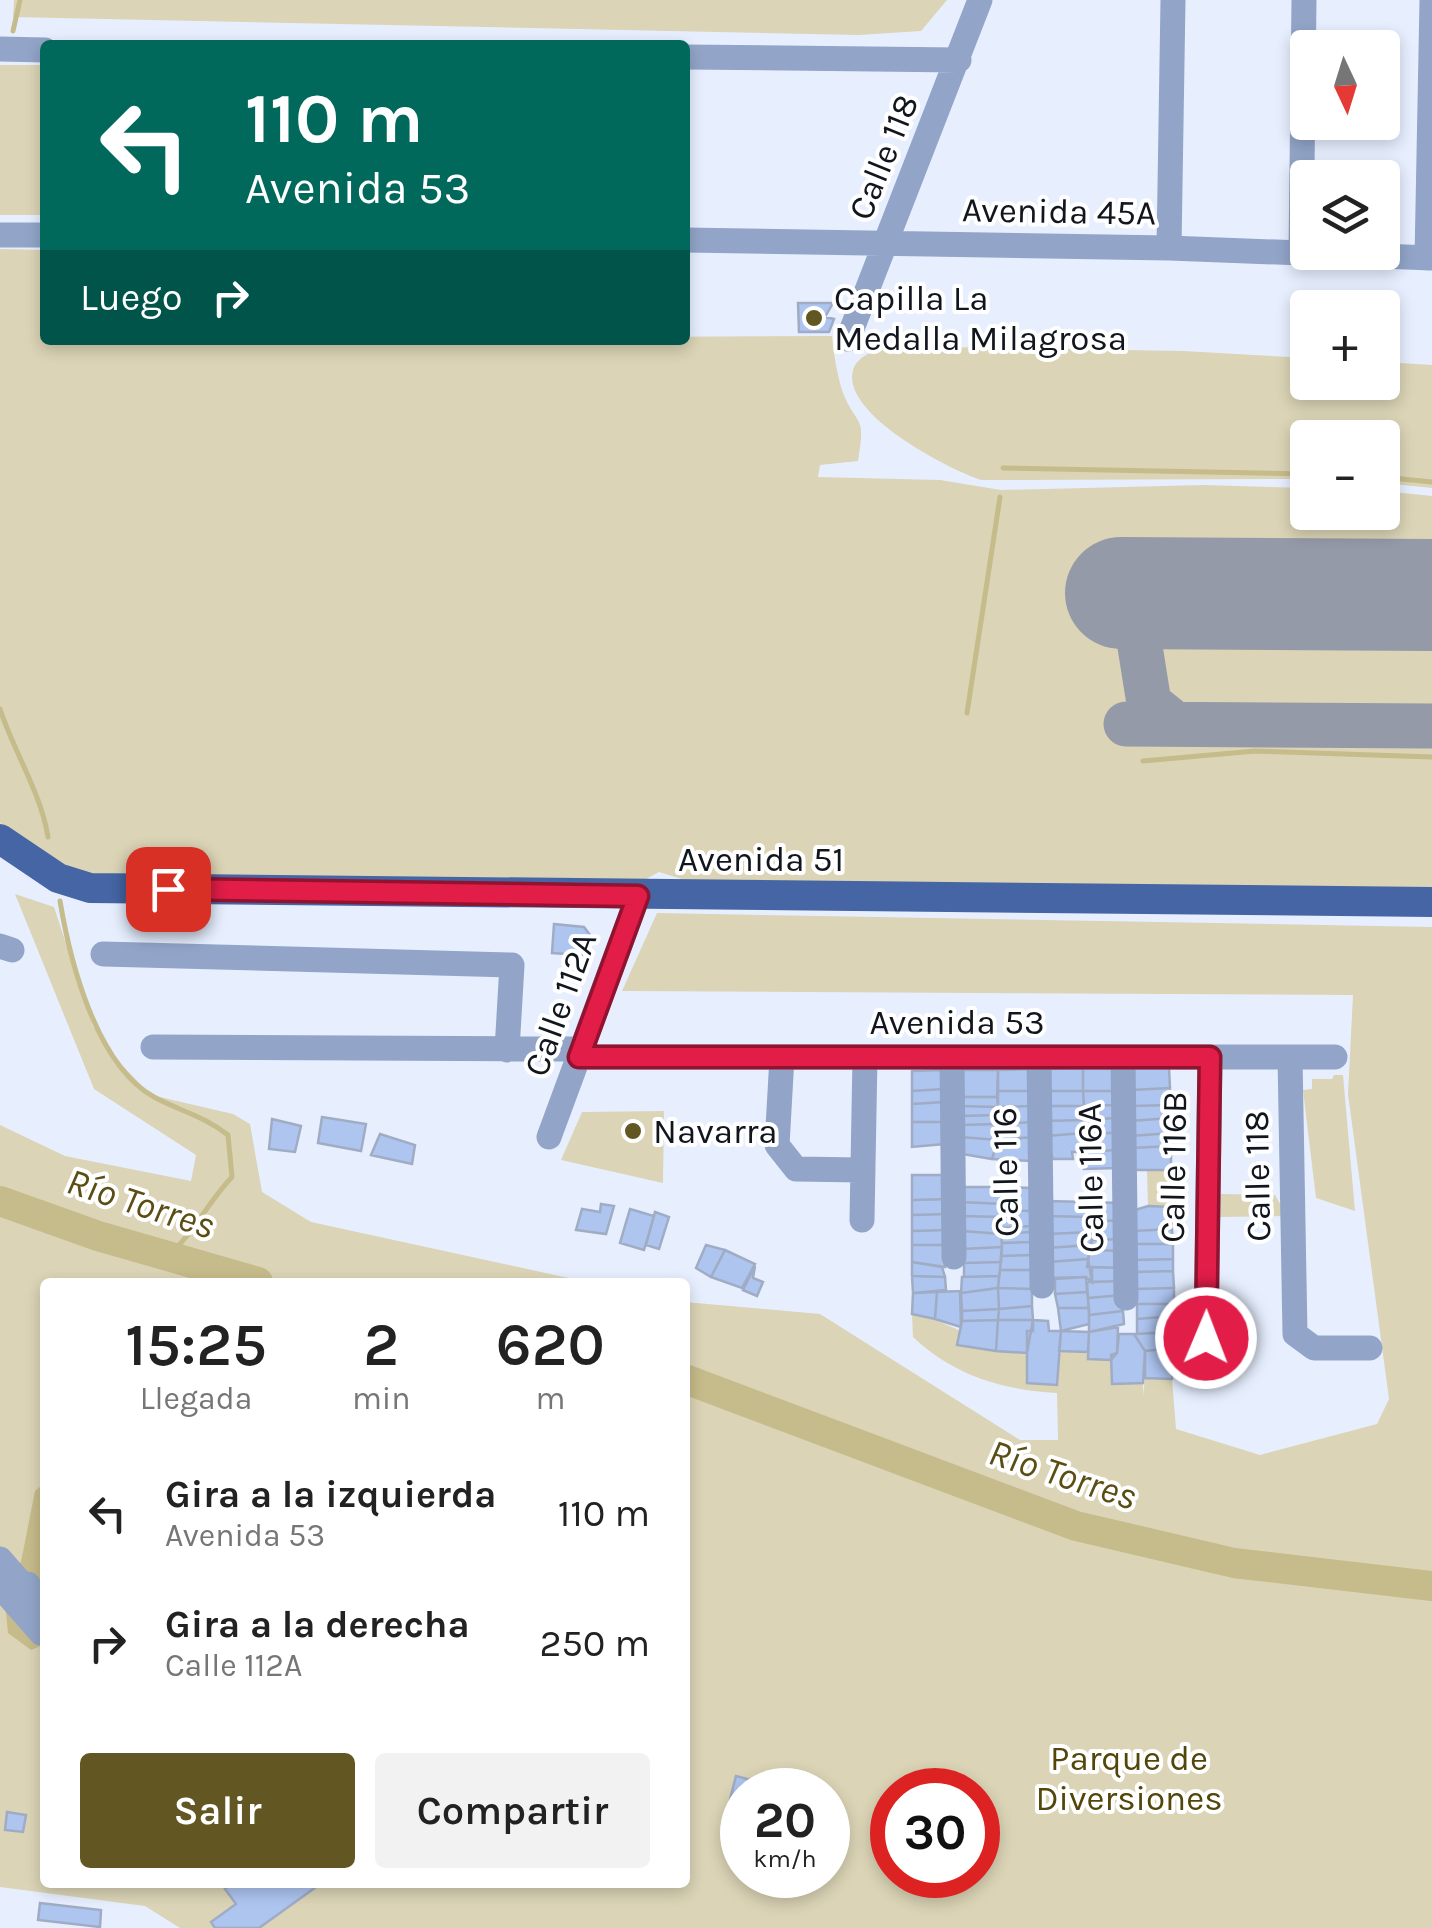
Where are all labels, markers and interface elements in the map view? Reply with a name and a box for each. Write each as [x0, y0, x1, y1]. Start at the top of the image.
north arrow [1290, 30, 1400, 140]
map controls [1290, 30, 1400, 530]
text: 110 m [245, 78, 423, 160]
icon: left [80, 80, 210, 210]
street label: Calle 118 [840, 89, 927, 226]
button: layers [1290, 160, 1400, 270]
text: Avenida 53 [245, 162, 470, 214]
street label: Avenida 45A [962, 189, 1156, 234]
icon: right [203, 270, 258, 325]
text: Luego [80, 275, 183, 320]
place label: Capilla La Medalla Milagrosa [834, 278, 1127, 359]
button: + [1290, 290, 1400, 400]
marker: Capilla La Medalla Milagrosa [803, 307, 825, 329]
button: − [1290, 420, 1400, 530]
street label: Avenida 51 [678, 839, 844, 880]
pin [126, 847, 211, 932]
icon: arrive [141, 862, 196, 917]
street label: Calle 112A [516, 927, 605, 1082]
street label: Avenida 53 [869, 1002, 1045, 1043]
street label: Calle 116B [1152, 1091, 1195, 1243]
street label: Calle 116A [1069, 1103, 1112, 1253]
street label: Calle 116 [984, 1107, 1027, 1237]
street label: Calle 118 [1236, 1110, 1279, 1242]
place label: Navarra [653, 1111, 778, 1152]
marker: Navarra [622, 1120, 644, 1142]
water label: Río Torres [61, 1158, 220, 1248]
position arrow [1154, 1286, 1258, 1390]
text: 15:25 [125, 1310, 267, 1380]
text: 2 [363, 1310, 399, 1380]
text: 620 [496, 1310, 605, 1380]
text: Llegada [140, 1380, 252, 1417]
text: min [352, 1380, 411, 1417]
text: m [535, 1380, 565, 1417]
water label: Río Torres [983, 1429, 1142, 1519]
text: Gira a la izquierda [165, 1472, 497, 1517]
icon: left [80, 1486, 135, 1541]
text: 110 m [558, 1491, 650, 1536]
text: Avenida 53 [165, 1517, 325, 1554]
text: Gira a la derecha [165, 1602, 470, 1647]
icon: right [80, 1616, 135, 1671]
text: 250 m [539, 1621, 650, 1666]
text: Calle 112A [165, 1647, 302, 1684]
park label: Parque de Diversiones [1035, 1738, 1223, 1819]
button: Salir [80, 1753, 355, 1868]
button: Compartir [375, 1753, 650, 1868]
speed limit sign: 30 [870, 1768, 1000, 1898]
text: 20 [754, 1791, 816, 1850]
text: km/h [753, 1844, 817, 1873]

